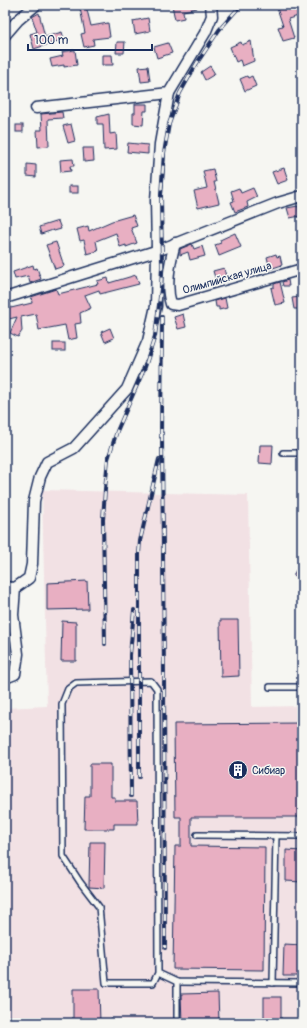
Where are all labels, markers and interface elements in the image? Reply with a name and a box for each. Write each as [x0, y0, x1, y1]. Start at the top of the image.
scale bar [28, 26, 152, 52]
text: 100 m [34, 33, 69, 48]
street label: Олимпийская улица [181, 259, 273, 297]
building icon: Сибиар [227, 759, 249, 781]
place label: Сибиар [252, 764, 285, 777]

